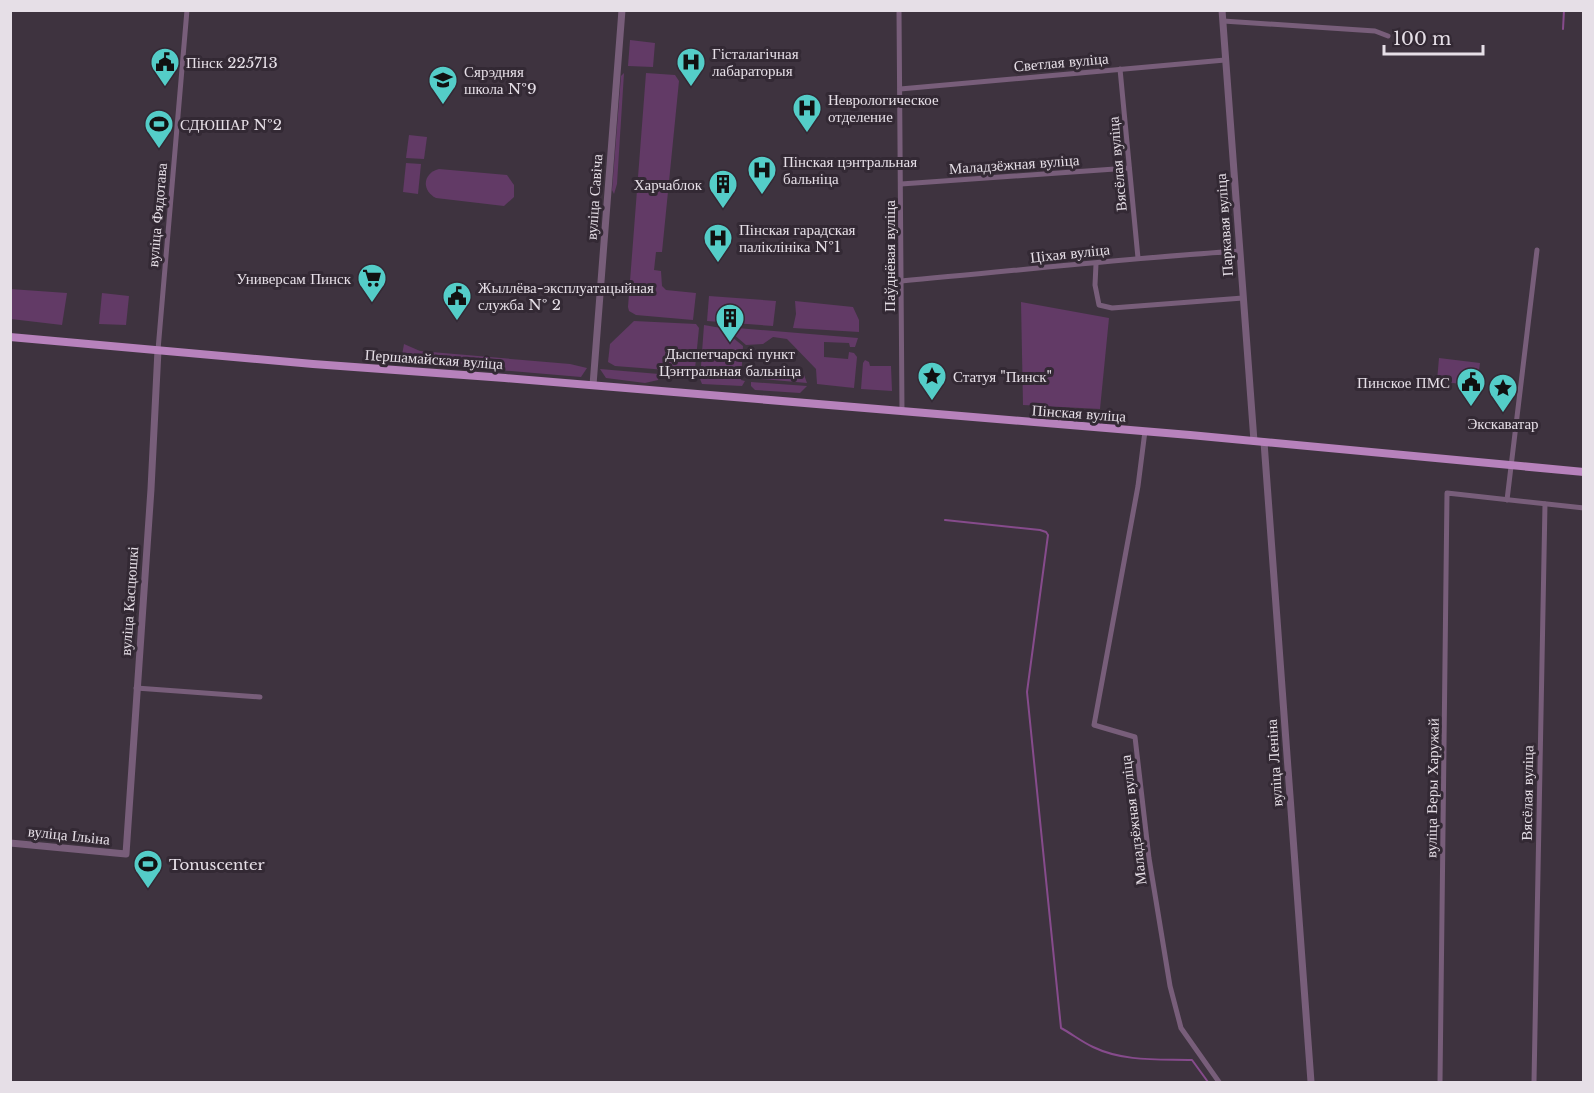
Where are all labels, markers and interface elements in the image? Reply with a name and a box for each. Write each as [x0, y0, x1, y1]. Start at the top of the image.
scale bar [1384, 18, 1483, 56]
text: 100 m [1393, 28, 1451, 50]
place label: Гісталагічная лабараторыя [712, 44, 799, 80]
public building icon: Пінск 225713 [149, 46, 181, 88]
hospital icon: Гісталагічная лабараторыя [675, 46, 707, 88]
street label: Светлая вуліца [1013, 48, 1109, 76]
place label: Пінск 225713 [186, 53, 278, 72]
place label: Сярэдняя школа №9 [464, 62, 537, 98]
school or university icon: Сярэдняя школа №9 [427, 64, 459, 106]
place label: Неврологическое отделение [828, 90, 939, 126]
hospital icon: Неврологическое отделение [791, 92, 823, 134]
sports icon: СДЮШАР №2 [143, 108, 175, 150]
place label: СДЮШАР №2 [180, 115, 282, 134]
street label: Вясёлая вуліца [1103, 115, 1131, 212]
street label: Маладзёжная вуліца [948, 150, 1080, 178]
place label: Пінская цэнтральная бальніца [783, 152, 917, 188]
street label: вуліца Савіча [582, 153, 607, 241]
hospital icon: Пінская цэнтральная бальніца [746, 154, 778, 196]
street label: вуліца Фядотава [143, 162, 171, 268]
building icon: Харчаблок [707, 168, 739, 210]
street label: Паркавая вуліца [1211, 173, 1237, 277]
place label: Харчаблок [634, 175, 703, 194]
street label: Паўднёвая вуліца [880, 200, 899, 312]
place label: Пінская гарадская паліклініка №1 [739, 220, 856, 256]
hospital icon: Пінская гарадская паліклініка №1 [702, 222, 734, 264]
street label: Ціхая вуліца [1029, 239, 1111, 267]
supermarket icon: Универсам Пинск [356, 262, 388, 304]
place label: Универсам Пинск [236, 269, 352, 288]
place label: Жыллёва-эксплуатацыйная служба № 2 [478, 278, 654, 314]
public building icon: Жыллёва-эксплуатацыйная служба № 2 [441, 280, 473, 322]
building icon: Дыспетчарскі пункт Цэнтральная бальніца [714, 302, 746, 344]
place label: Дыспетчарскі пункт Цэнтральная бальніца [659, 344, 801, 380]
street label: Першамайская вуліца [364, 345, 504, 373]
place icon: Статуя "Пинск" [916, 360, 948, 402]
public building icon: Пинское ПМС [1455, 366, 1487, 408]
place label: Статуя "Пинск" [953, 367, 1052, 386]
place icon: Экскаватар [1487, 372, 1519, 414]
place label: Пинское ПМС [1357, 373, 1450, 392]
street label: Пінская вуліца [1031, 400, 1127, 426]
place label: Экскаватар [1467, 414, 1539, 433]
street label: вуліца Касцюшкі [116, 546, 142, 656]
street label: вуліца Леніна [1261, 718, 1287, 807]
street label: вуліца Веры Харужай [1421, 718, 1443, 858]
street label: Вясёлая вуліца [1517, 745, 1537, 841]
street label: Маладзёжная вуліца [1116, 754, 1150, 886]
street label: вуліца Ільіна [27, 821, 111, 849]
sports icon: Tonuscenter [132, 848, 164, 890]
place label: Tonuscenter [169, 855, 266, 874]

